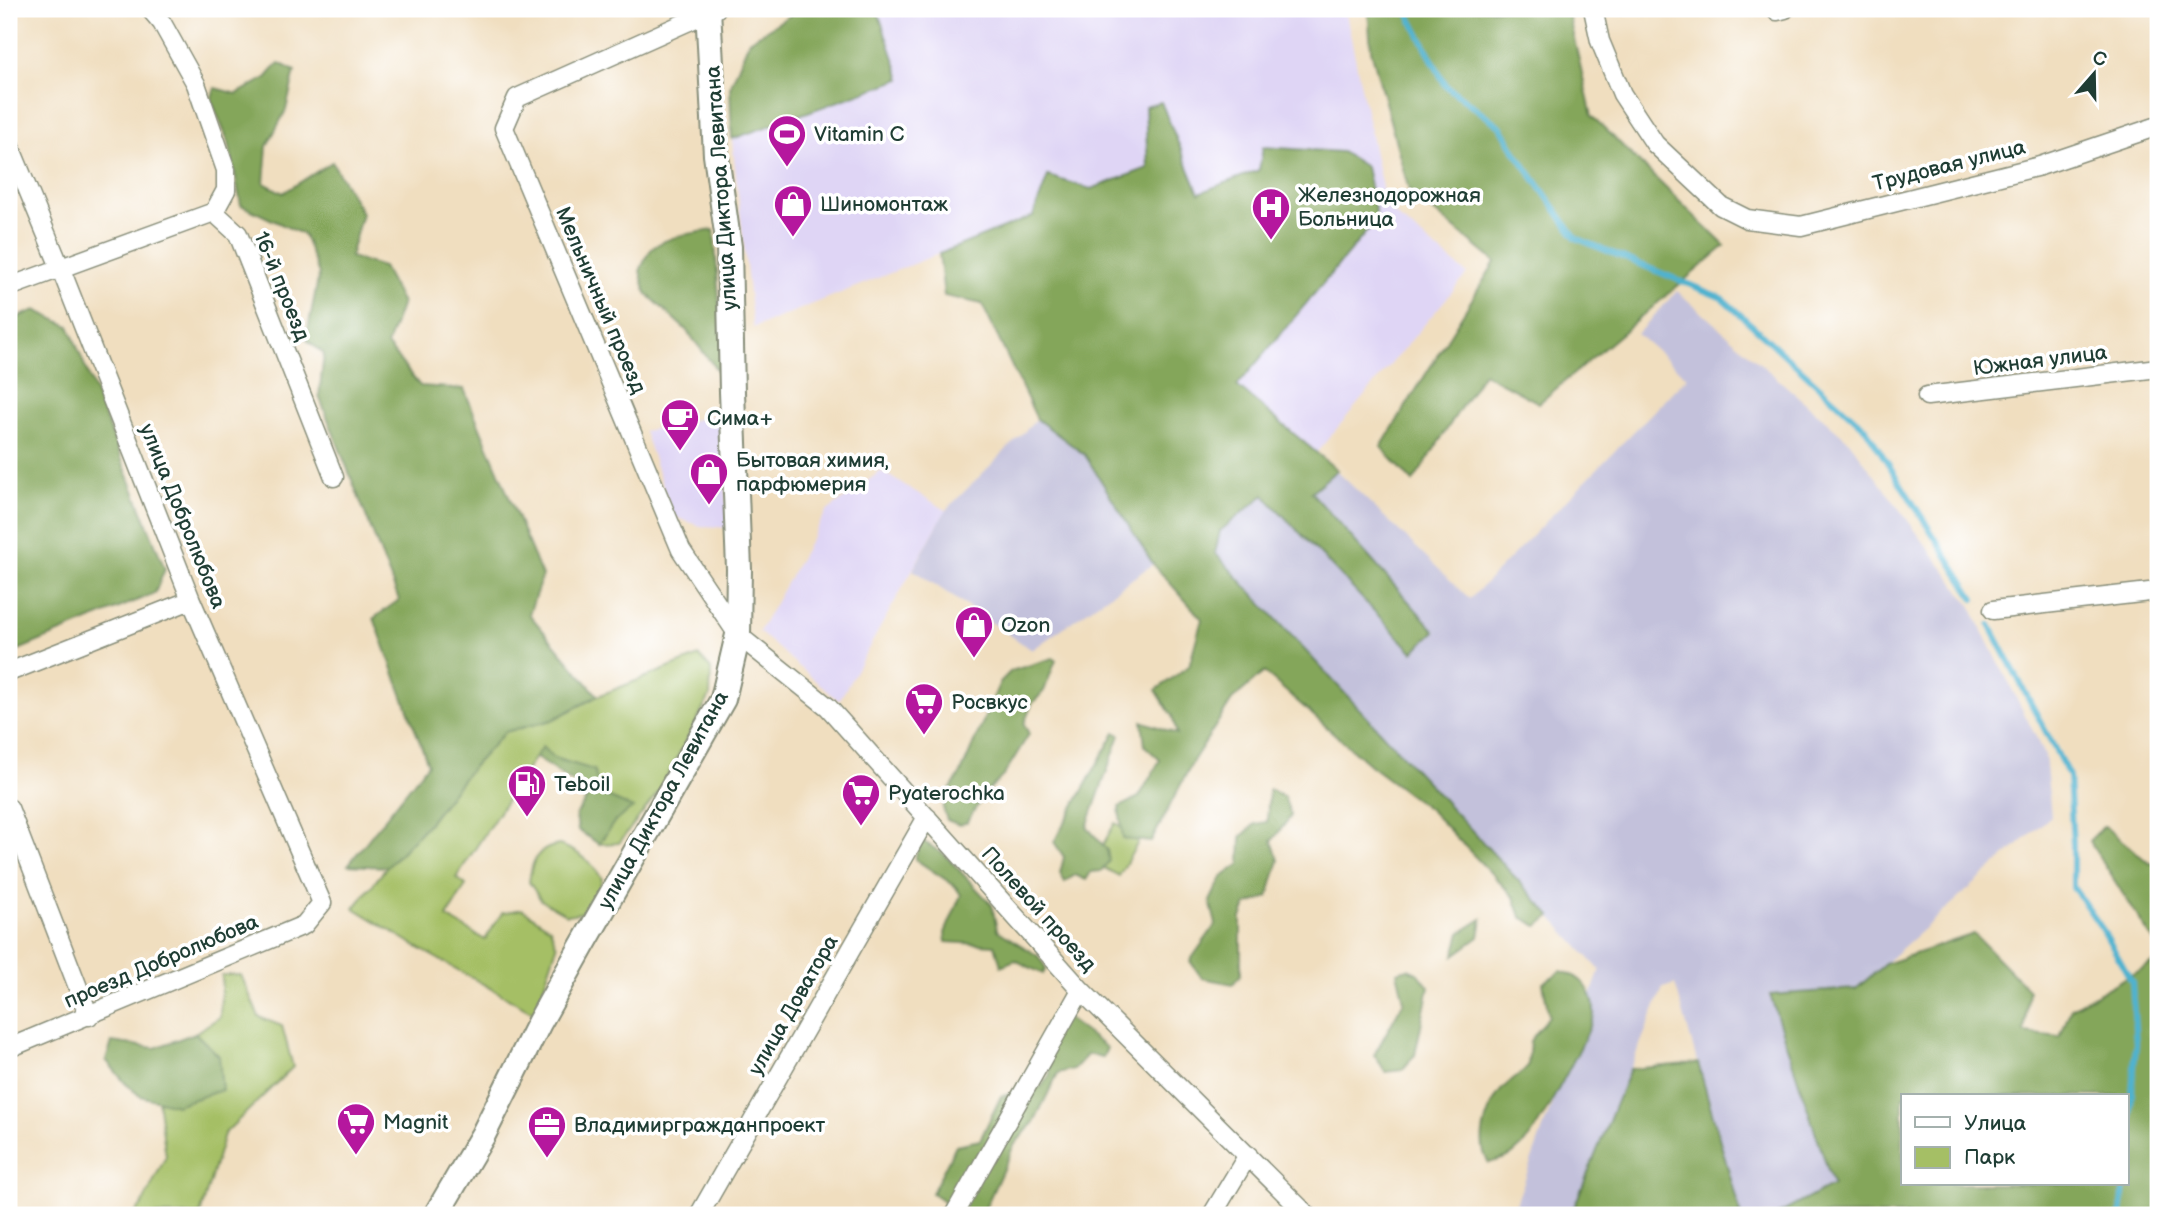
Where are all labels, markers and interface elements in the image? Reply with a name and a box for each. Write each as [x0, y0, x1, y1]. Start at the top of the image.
north arrow [2058, 38, 2128, 108]
text: С [2089, 46, 2109, 73]
street label: улица Диктора Левитана [700, 64, 743, 311]
sports icon: Vitamin C [766, 113, 808, 168]
place label: Vitamin C [814, 122, 904, 147]
street label: Трудовая улица [1870, 134, 2029, 197]
shop icon: Шиномонтаж [772, 183, 814, 238]
place label: Железнодорожная Больница [1298, 183, 1481, 232]
hospital icon: Железнодорожная Больница [1250, 186, 1292, 241]
place label: Шиномонтаж [820, 192, 948, 217]
street label: Мельничный проезд [550, 203, 651, 397]
street label: 16-й проезд [248, 228, 315, 345]
street label: Южная улица [1972, 340, 2109, 381]
cafe icon: Сима+ [659, 397, 701, 452]
place label: Сима+ [707, 406, 773, 431]
street label: улица Добролюбова [134, 420, 231, 613]
place label: Бытовая химия, парфюмерия [736, 448, 889, 497]
shop icon: Бытовая химия, парфюмерия [688, 451, 730, 506]
shop icon: Ozon [953, 604, 995, 659]
place label: Ozon [1001, 613, 1050, 638]
supermarket icon: Росвкус [903, 681, 945, 736]
street label: улица Диктора Левитана [593, 686, 734, 914]
place label: Росвкус [951, 690, 1028, 715]
fuel station icon: Teboil [506, 763, 548, 818]
place label: Teboil [554, 772, 610, 797]
supermarket icon: Pyaterochka [840, 772, 882, 827]
place label: Pyaterochka [888, 781, 1005, 806]
street label: Полевой проезд [976, 842, 1101, 977]
street label: проезд Добролюбова [60, 909, 263, 1014]
street label: улица Доватора [743, 930, 844, 1080]
legend [1901, 1094, 2128, 1186]
supermarket icon: Magnit [335, 1101, 377, 1156]
office icon: Владимиргражданпроект [526, 1104, 568, 1159]
place label: Magnit [383, 1110, 449, 1135]
text: Улица [1964, 1111, 2027, 1136]
place label: Владимиргражданпроект [574, 1113, 826, 1138]
text: Парк [1964, 1145, 2015, 1170]

